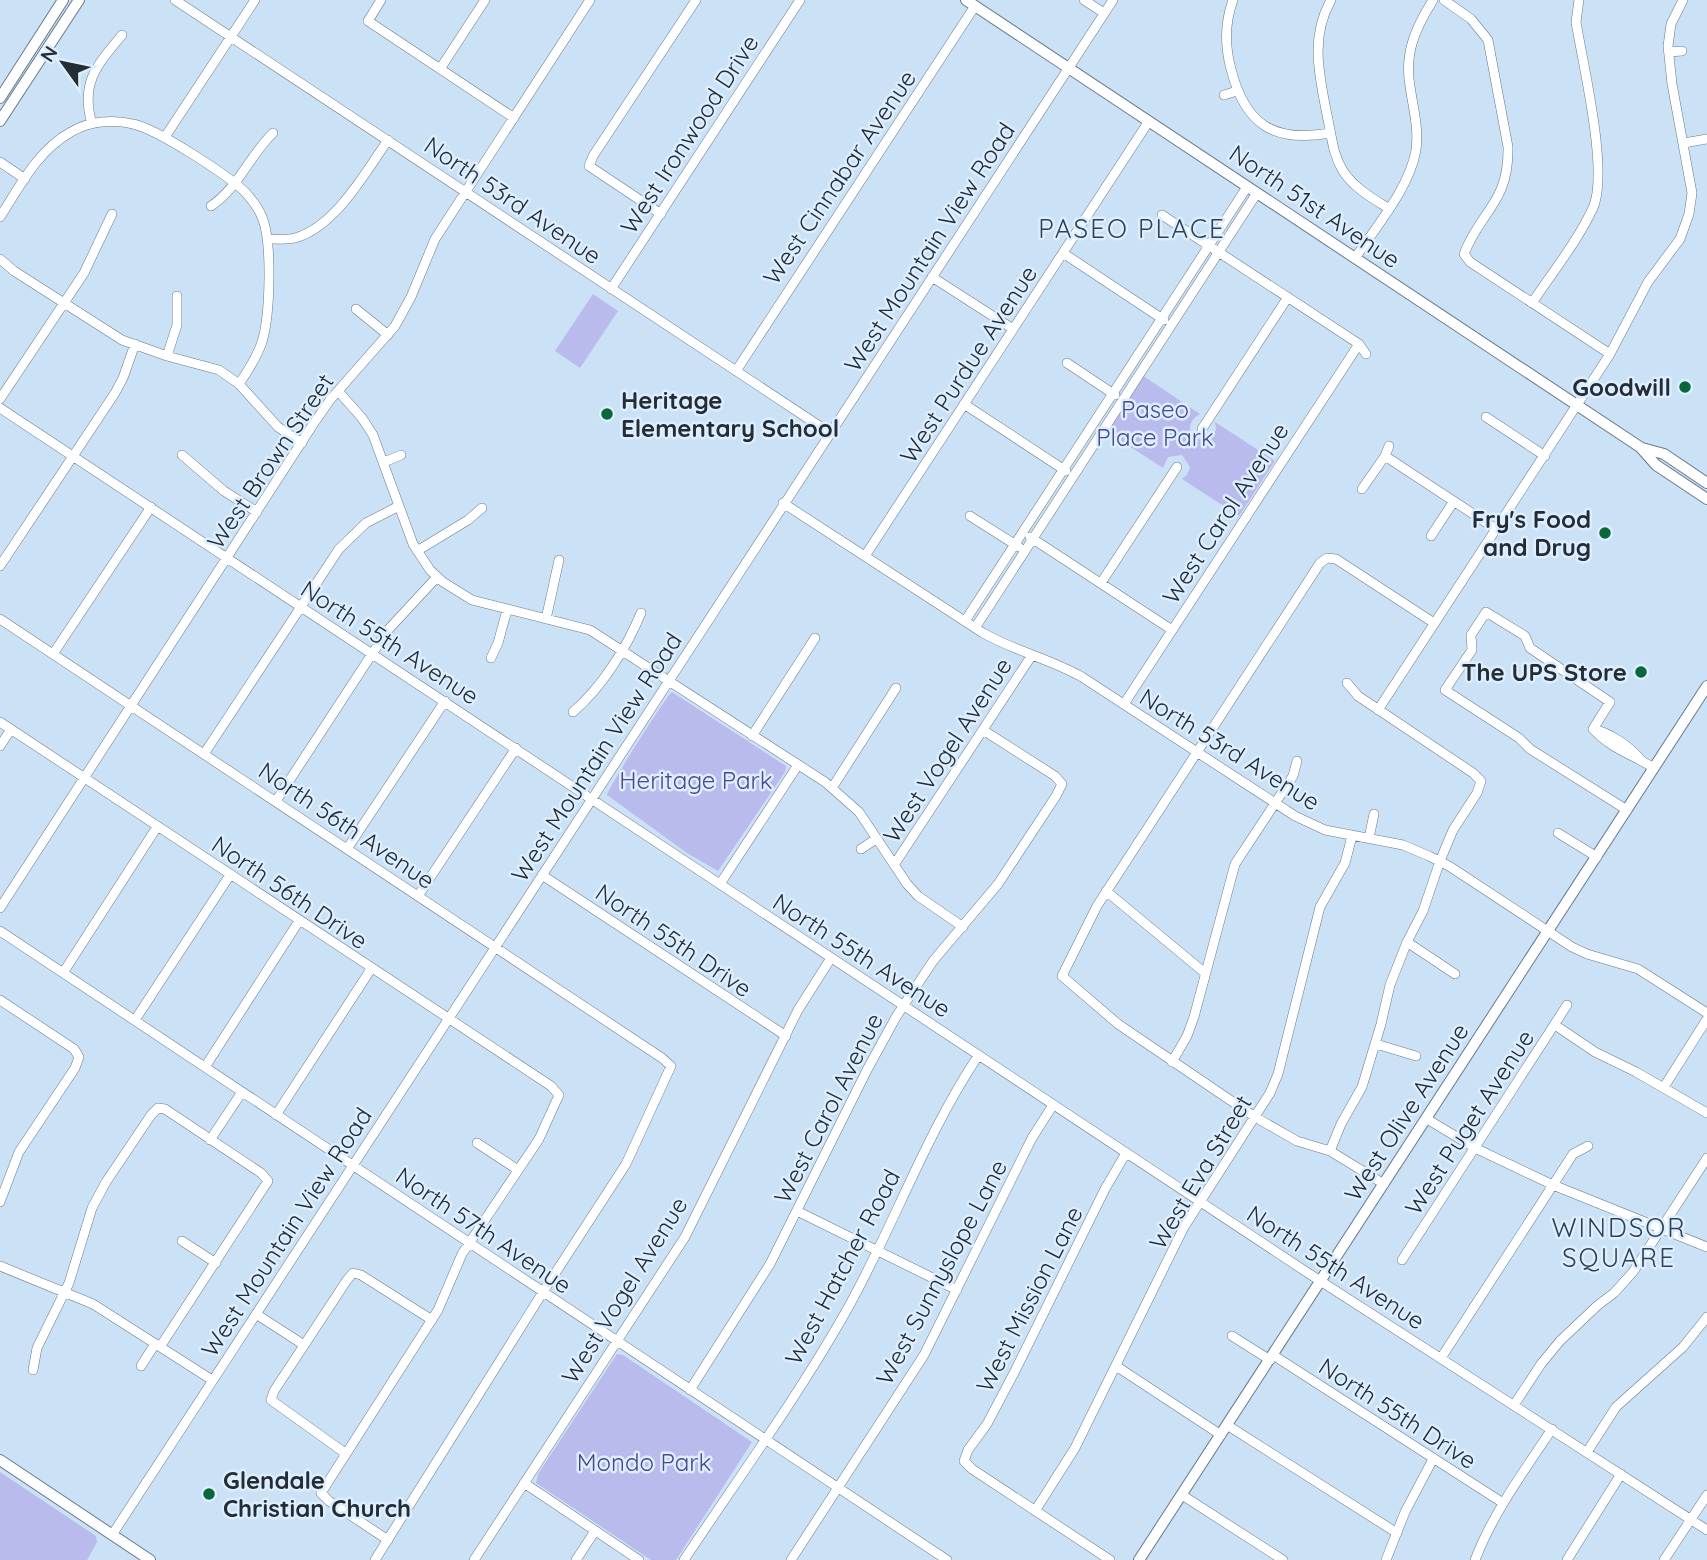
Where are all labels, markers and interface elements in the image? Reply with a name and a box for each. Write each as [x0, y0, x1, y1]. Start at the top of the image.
north arrow [28, 28, 98, 98]
street label: West Ironwood Drive [613, 29, 765, 239]
text: N [35, 41, 63, 66]
street label: West Cinnabar Avenue [756, 64, 922, 290]
street label: West Mountain View Road [837, 117, 1021, 377]
street label: North 53rd Avenue [419, 130, 607, 270]
street label: North 51st Avenue [1224, 138, 1406, 274]
district label: PASEO PLACE [1038, 212, 1226, 245]
street label: West Purdue Avenue [893, 260, 1043, 468]
street label: West Brown Street [200, 368, 340, 554]
place label: Goodwill [1572, 372, 1671, 402]
marker: Goodwill [1677, 379, 1693, 395]
place label: Heritage Elementary School [621, 385, 839, 443]
park label: Paseo Place Park [1096, 394, 1214, 452]
marker: Heritage Elementary School [599, 406, 615, 422]
street label: West Carol Avenue [1155, 417, 1295, 609]
place label: Fry's Food and Drug [1472, 504, 1591, 562]
marker: Fry's Food and Drug [1597, 525, 1613, 541]
street label: North 55th Avenue [295, 573, 485, 711]
street label: West Mountain View Road [504, 627, 688, 887]
street label: West Vogel Avenue [876, 652, 1018, 848]
place label: The UPS Store [1462, 657, 1627, 687]
marker: The UPS Store [1633, 664, 1649, 680]
street label: North 53rd Avenue [1134, 681, 1326, 817]
street label: North 56th Avenue [253, 755, 441, 895]
park label: Heritage Park [619, 765, 773, 795]
street label: North 56th Drive [206, 829, 374, 955]
street label: North 55th Drive [590, 877, 758, 1003]
street label: North 55th Avenue [767, 886, 957, 1024]
street label: West Carol Avenue [767, 1008, 889, 1208]
street label: West Olive Avenue [1337, 1017, 1475, 1207]
street label: West Puget Avenue [1398, 1024, 1540, 1220]
street label: West Eva Street [1142, 1089, 1258, 1255]
street label: West Mountain View Road [194, 1102, 378, 1362]
street label: West Sunnyslope Lane [869, 1154, 1013, 1390]
street label: North 57th Avenue [390, 1160, 578, 1300]
street label: West Hatcher Road [778, 1164, 906, 1370]
street label: West Vogel Avenue [554, 1191, 694, 1389]
street label: North 55th Avenue [1241, 1198, 1431, 1336]
street label: West Mission Lane [969, 1201, 1089, 1397]
district label: WINDSOR SQUARE [1551, 1211, 1687, 1274]
street label: North 55th Drive [1314, 1351, 1482, 1475]
park label: Mondo Park [577, 1447, 711, 1477]
place label: Glendale Christian Church [223, 1465, 411, 1523]
marker: Glendale Christian Church [201, 1486, 217, 1502]

